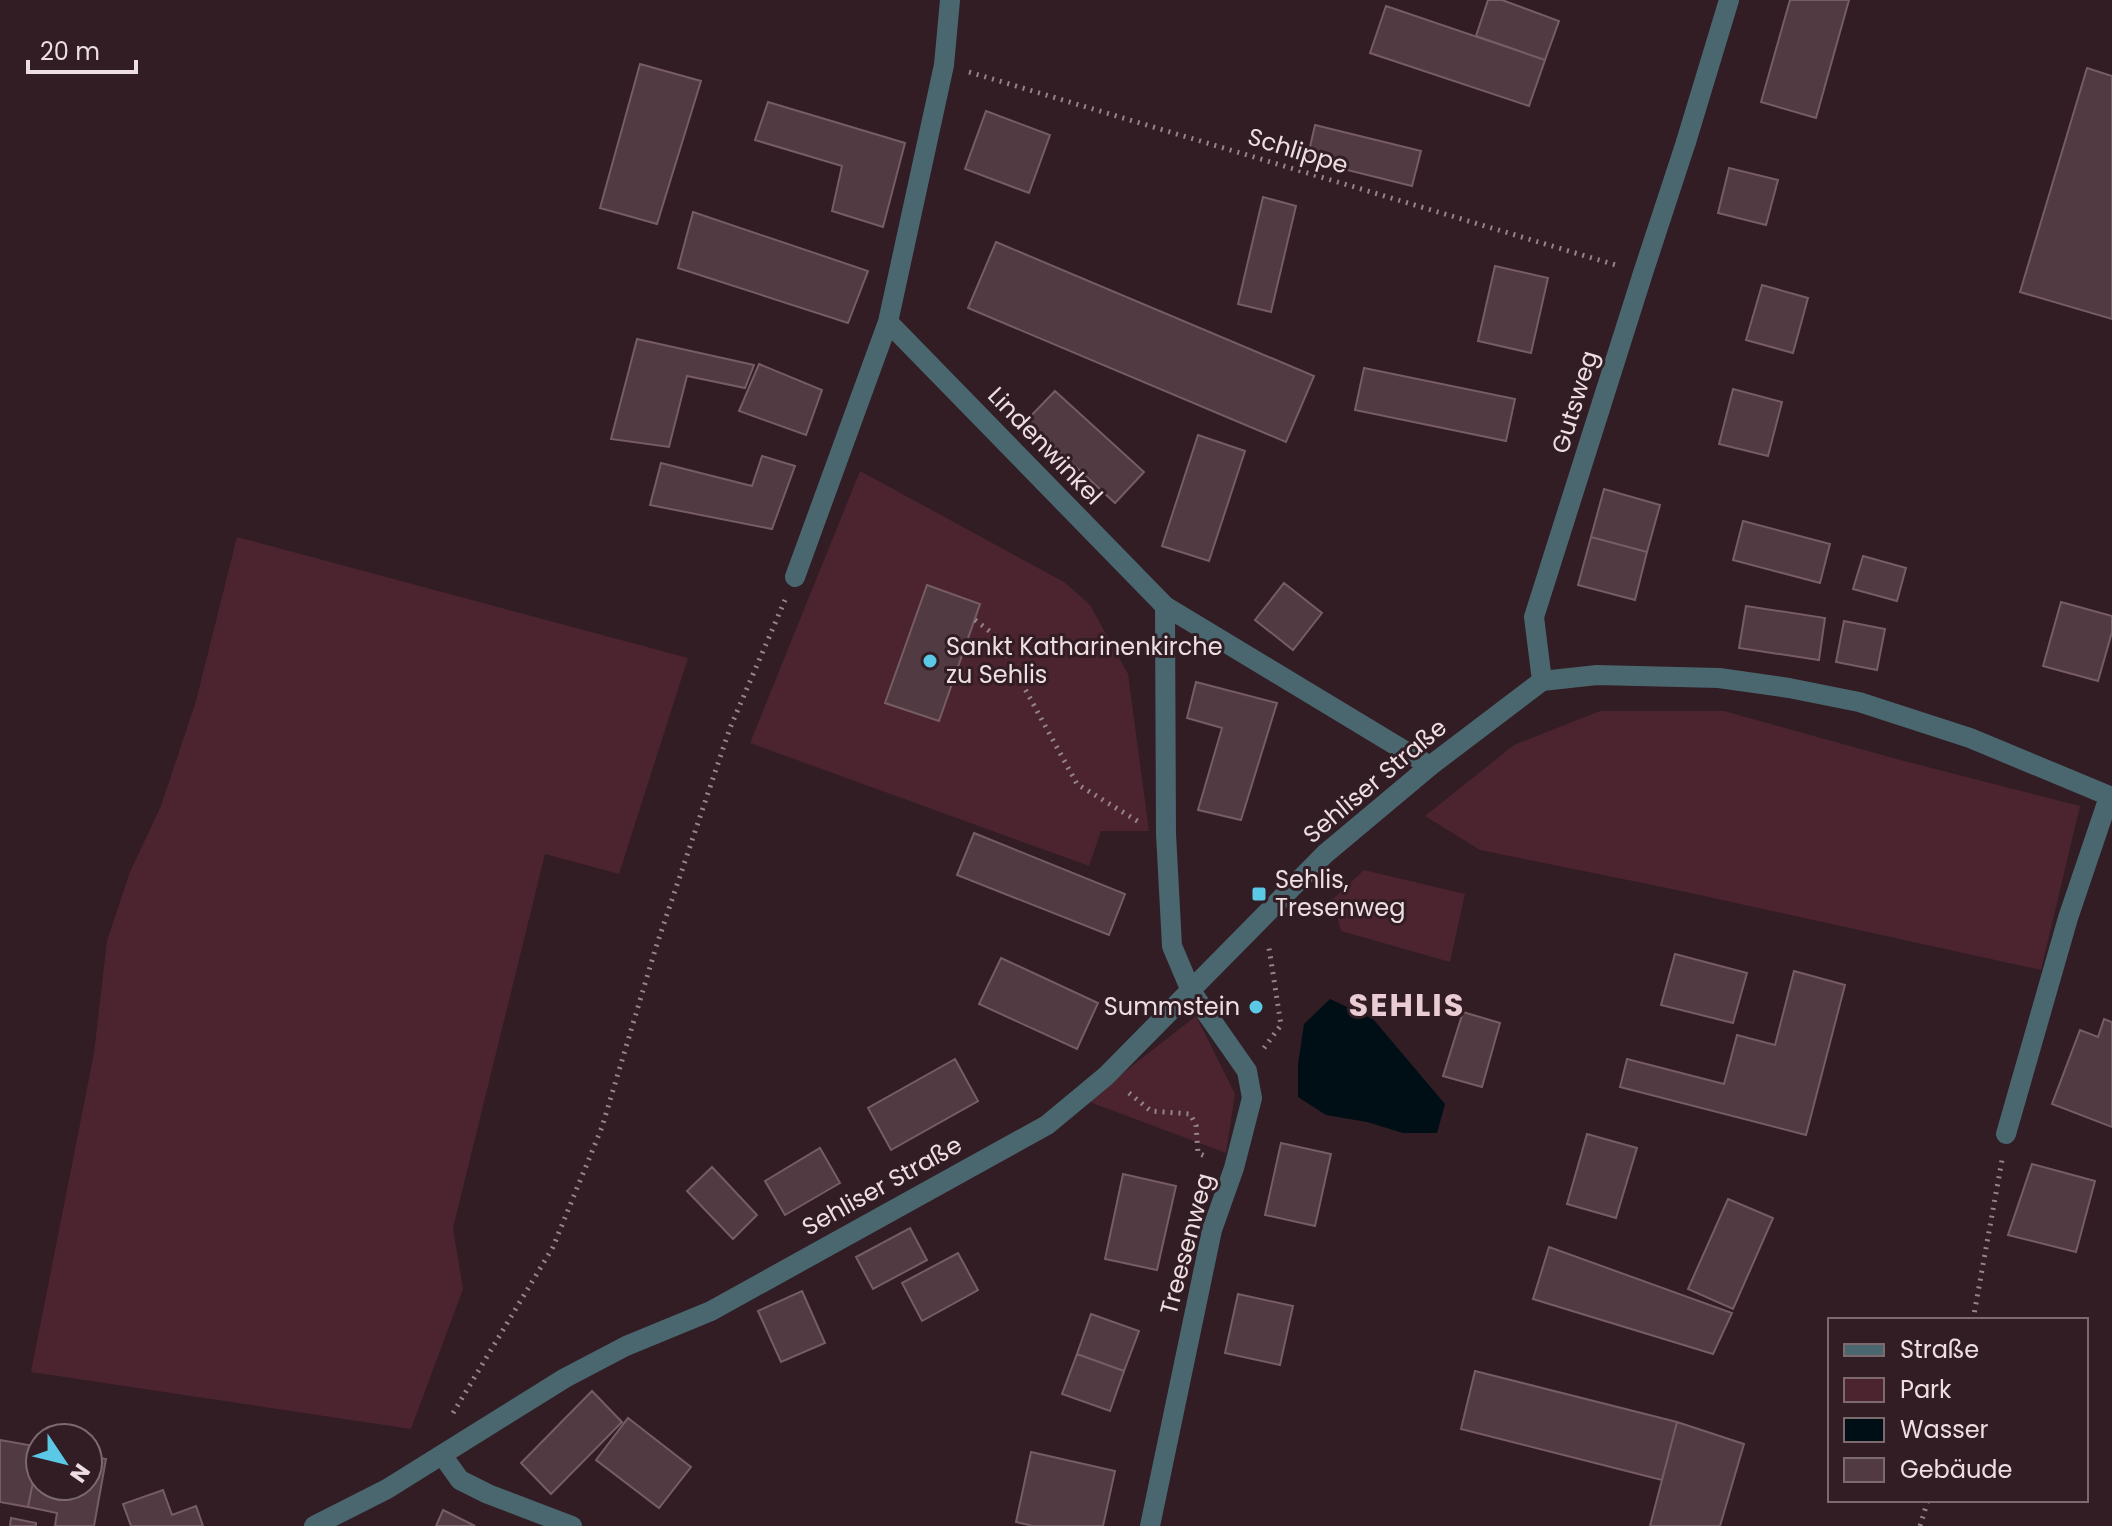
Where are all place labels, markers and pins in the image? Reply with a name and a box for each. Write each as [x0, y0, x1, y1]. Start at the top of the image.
place label: Sankt Katharinenkirche zu Sehlis [946, 630, 1223, 691]
marker: Sankt Katharinenkirche zu Sehlis [921, 652, 939, 670]
place label: Sehlis, Tresenweg [1275, 863, 1405, 924]
marker: Sehlis, Tresenweg [1250, 885, 1268, 903]
place label: Summstein [1104, 990, 1240, 1023]
marker: Summstein [1247, 998, 1265, 1016]

